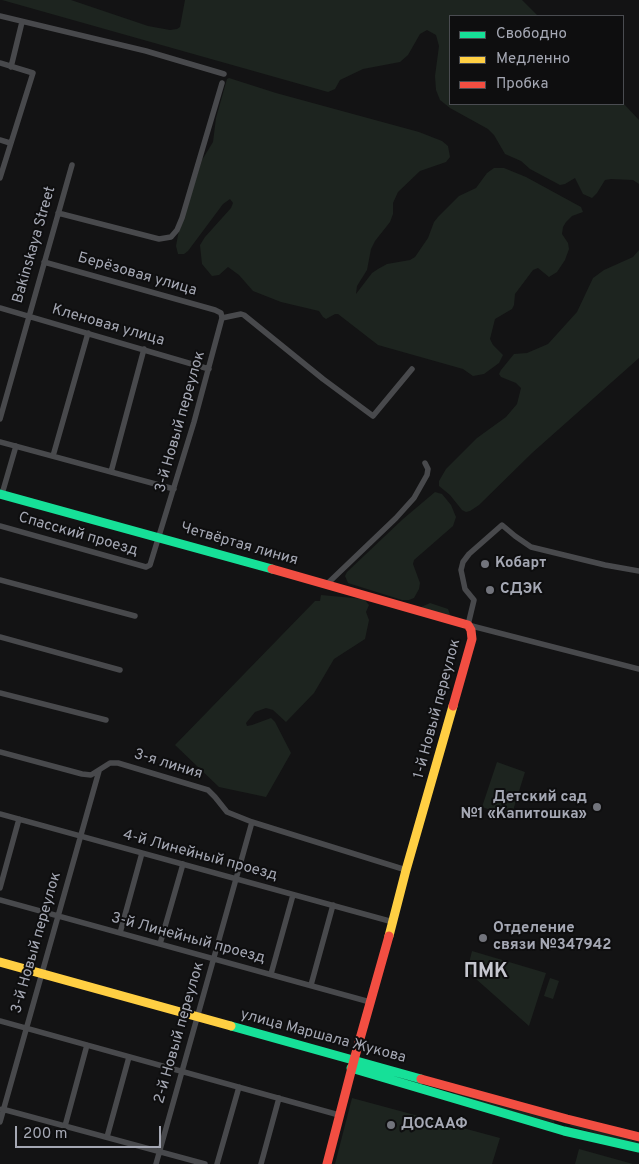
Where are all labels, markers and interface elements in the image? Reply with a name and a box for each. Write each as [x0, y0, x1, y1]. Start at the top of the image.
legend [449, 15, 624, 105]
text: Свободно [496, 25, 567, 44]
text: Медленно [496, 50, 570, 69]
text: Пробка [496, 75, 548, 94]
street label: Bakinskaya Street [10, 184, 60, 306]
street label: Берёзовая улица [75, 249, 199, 301]
street label: Кленовая улица [50, 301, 166, 351]
street label: 3-й Новый переулок [152, 349, 210, 495]
street label: Спасский проезд [16, 509, 140, 561]
street label: Четвёртая линия [178, 520, 300, 570]
place label: Кобарт [495, 555, 546, 573]
marker: Кобарт [479, 558, 491, 570]
place label: СДЭК [500, 581, 543, 599]
marker: СДЭК [484, 584, 496, 596]
street label: 1-й Новый переулок [411, 637, 465, 781]
street label: 3-я линия [131, 746, 205, 784]
place label: Детский сад №1 «Капитошка» [460, 789, 587, 824]
marker: Детский сад №1 «Капитошка» [591, 801, 603, 813]
street label: 4-й Линейный проезд [121, 827, 279, 885]
street label: 3-й Новый переулок [8, 870, 66, 1016]
street label: 3-й Линейный проезд [109, 910, 267, 968]
place label: Отделение связи №347942 [493, 920, 611, 955]
marker: Отделение связи №347942 [477, 932, 489, 944]
street label: 2-й Новый переулок [151, 960, 209, 1106]
district label: ПМК [464, 961, 508, 985]
street label: улица Маршала Жукова [238, 1006, 408, 1068]
scale bar [18, 1116, 164, 1148]
place label: ДОСААФ [401, 1116, 467, 1134]
marker: ДОСААФ [385, 1119, 397, 1131]
text: 200 m [23, 1125, 68, 1144]

